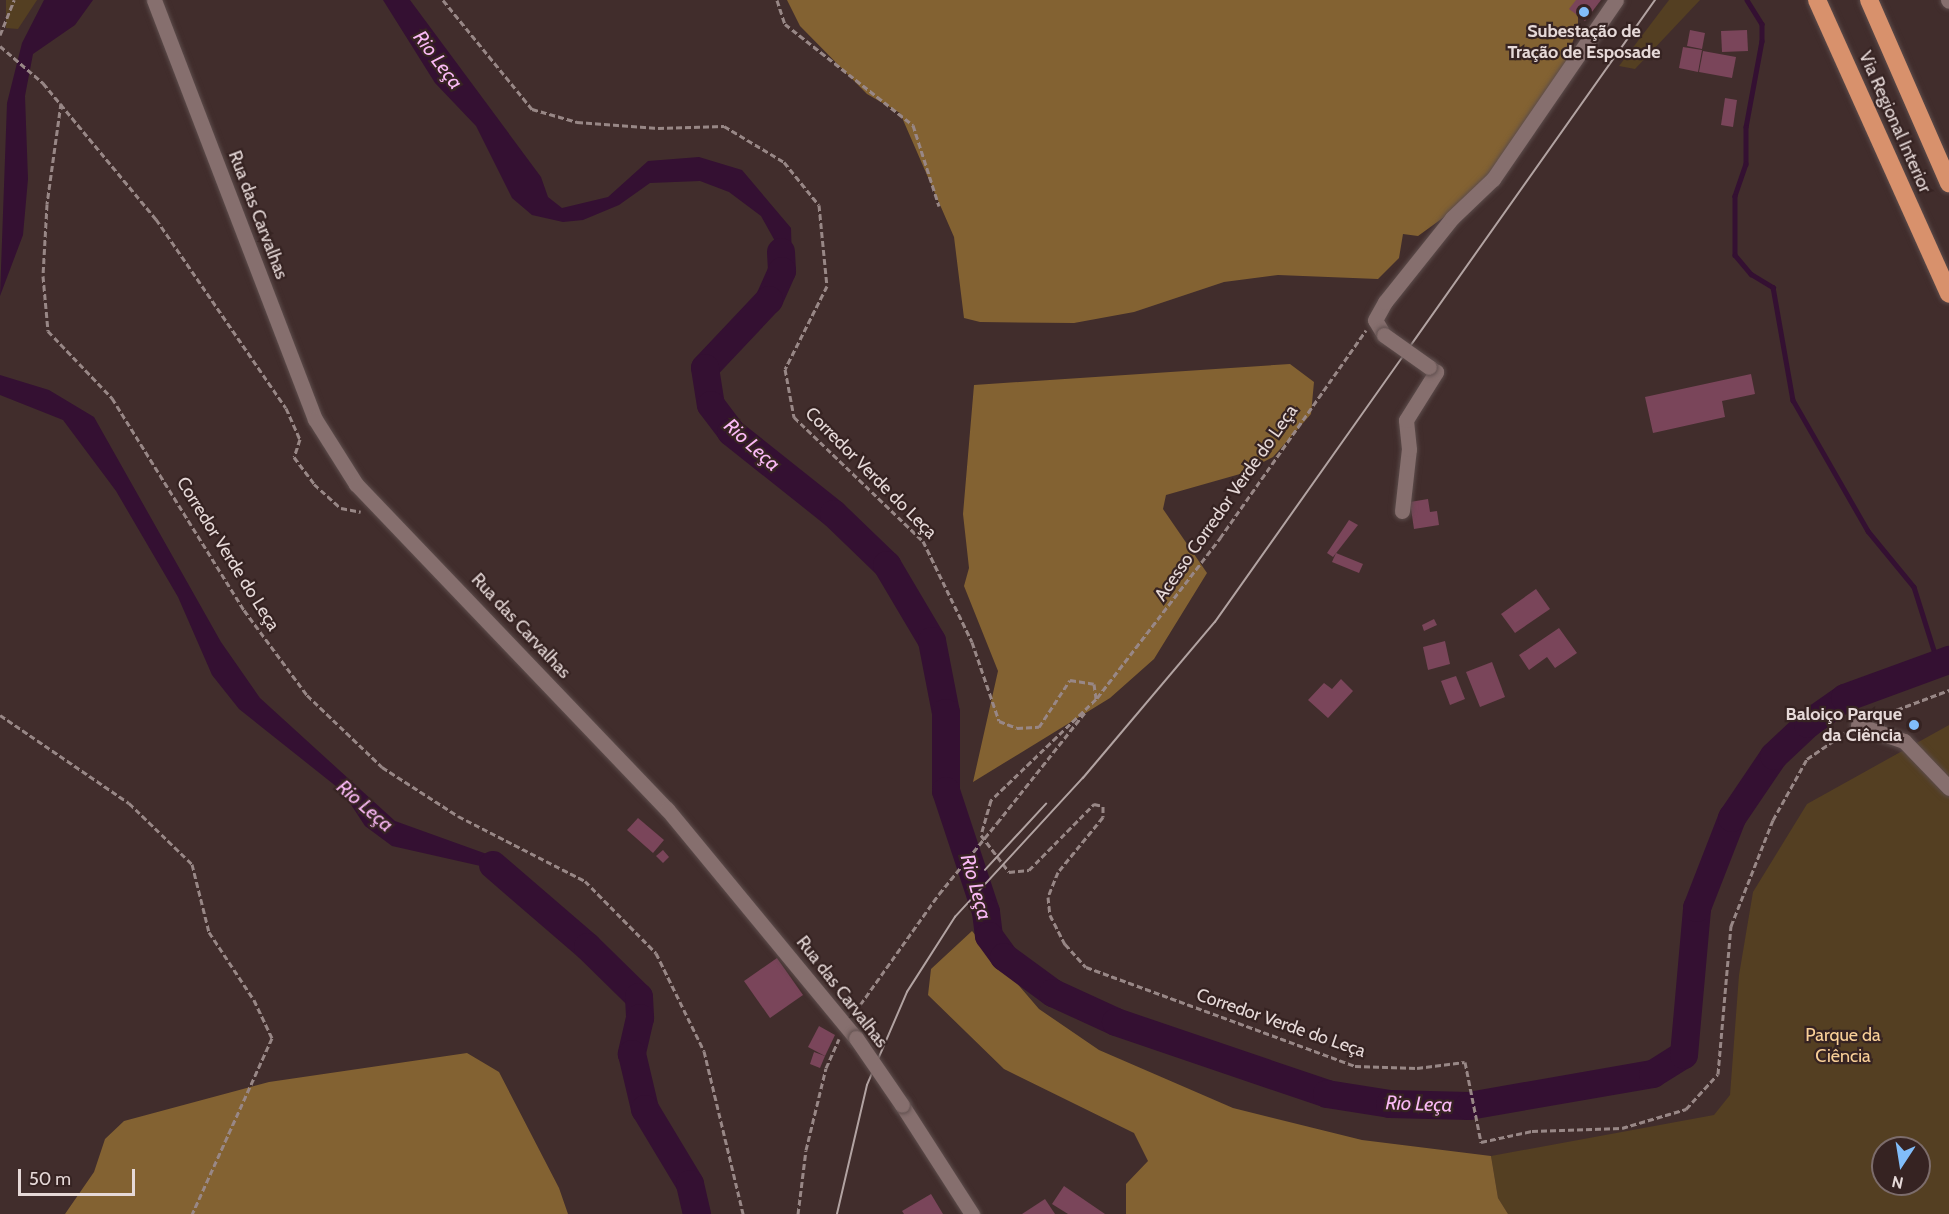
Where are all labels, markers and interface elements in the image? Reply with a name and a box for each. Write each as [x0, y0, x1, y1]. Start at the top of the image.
marker: Subestação de Tração de Esposade [1577, 5, 1591, 19]
place label: Subestação de Tração de Esposade [1508, 21, 1660, 63]
water label: Rio Leça [408, 26, 468, 94]
street label: Via Regional Interior [1854, 48, 1936, 196]
street label: Rua das Carvalhas [224, 148, 292, 282]
street label: Acesso Corredor Verde do Leça [1150, 401, 1302, 605]
street label: Corredor Verde do Leça [801, 403, 941, 543]
water label: Rio Leça [719, 414, 785, 476]
street label: Corredor Verde do Leça [172, 473, 284, 635]
street label: Rua das Carvalhas [467, 569, 575, 683]
place label: Baloiço Parque da Ciência [1785, 704, 1902, 746]
marker: Baloiço Parque da Ciência [1907, 718, 1921, 732]
water label: Rio Leça [332, 775, 398, 837]
water label: Rio Leça [955, 851, 997, 923]
street label: Rua das Carvalhas [792, 932, 892, 1052]
street label: Corredor Verde do Leça [1194, 984, 1368, 1062]
park label: Parque da Ciência [1805, 1025, 1881, 1068]
water label: Rio Leça [1385, 1091, 1453, 1117]
north arrow [1871, 1136, 1931, 1196]
scale bar [21, 1157, 138, 1195]
text: 50 m [29, 1168, 71, 1190]
text: N [1890, 1172, 1905, 1193]

